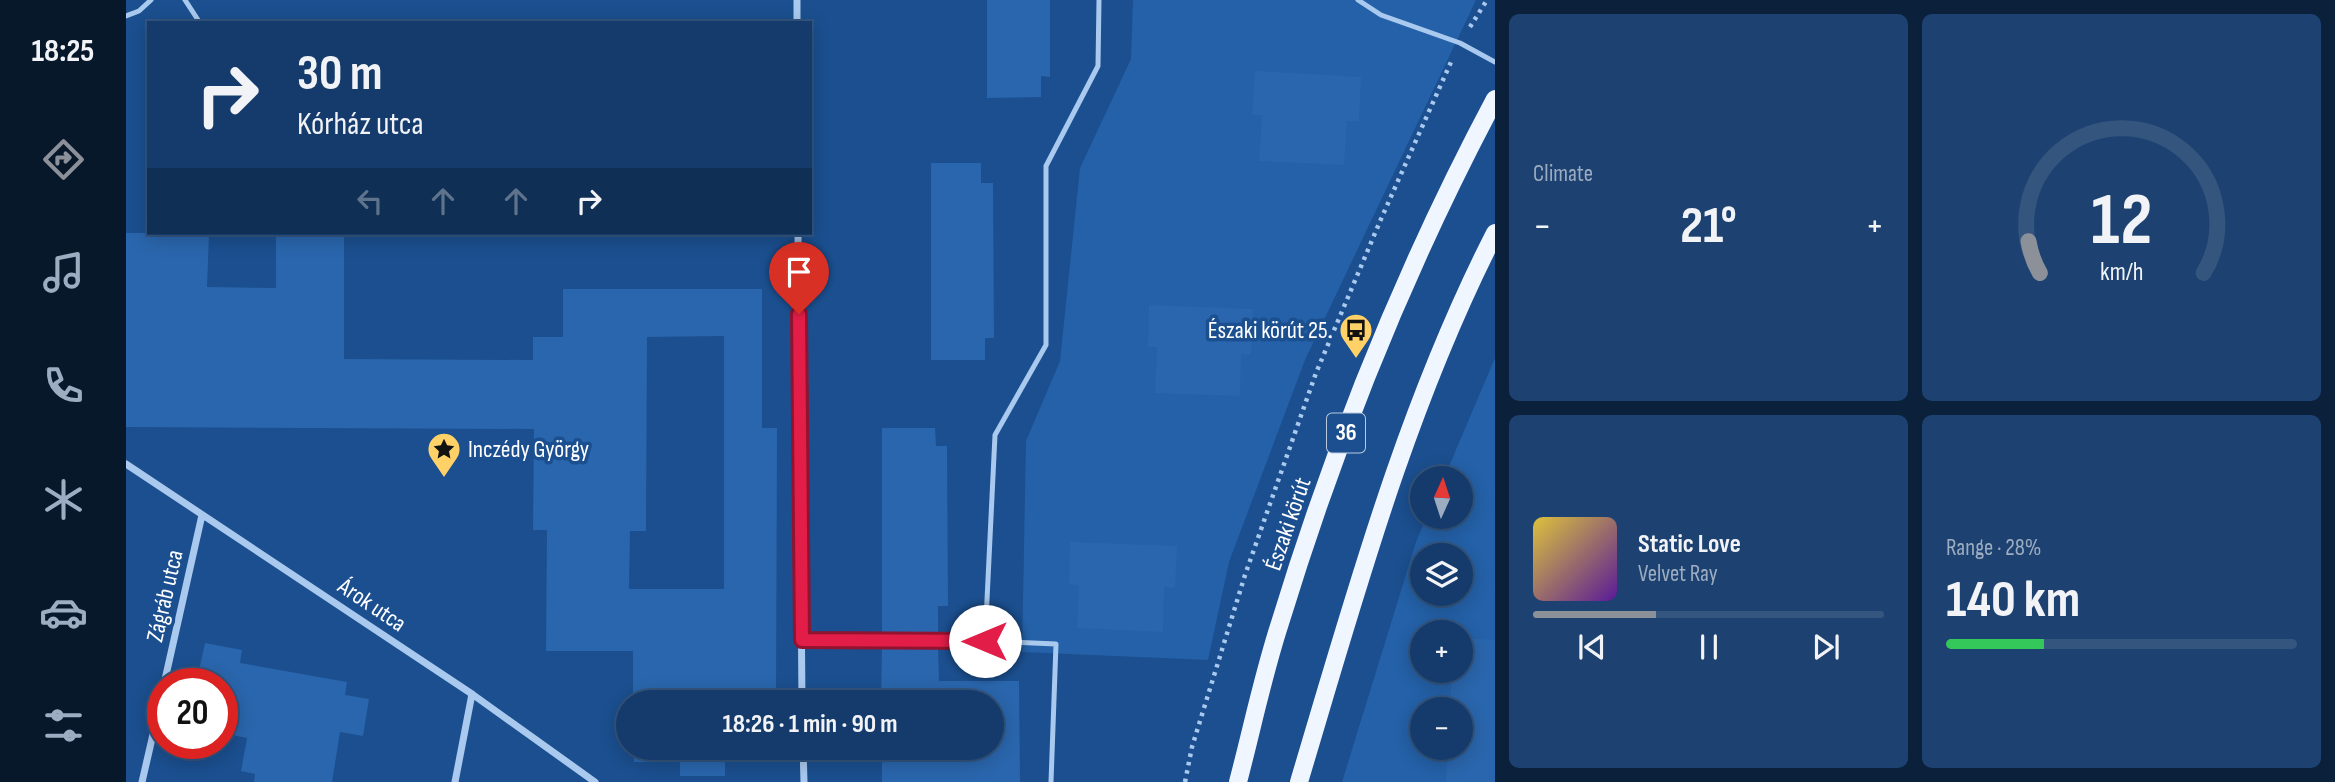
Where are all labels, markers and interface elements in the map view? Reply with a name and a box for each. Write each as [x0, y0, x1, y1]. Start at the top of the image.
text: 18:25 [32, 32, 94, 71]
text: 30 m [297, 45, 382, 104]
icon: right [182, 49, 273, 140]
text: Kórház utca [297, 105, 424, 144]
icon: directions [39, 135, 88, 184]
text: Climate [1533, 160, 1593, 188]
text: 12 [2091, 178, 2152, 266]
icon: left [351, 182, 389, 220]
icon: ahead [424, 182, 462, 220]
icon: ahead [497, 182, 535, 220]
icon: right [570, 182, 608, 220]
text: 21° [1680, 195, 1737, 258]
text: − [1533, 204, 1552, 249]
text: + [1865, 204, 1884, 249]
pin [769, 242, 829, 314]
icon: music [39, 248, 88, 297]
icon: arrive [780, 253, 818, 291]
text: km/h [2100, 257, 2143, 288]
bus stop icon: Északi körút 25. [1337, 311, 1375, 360]
place label: Északi körút 25. [1208, 316, 1332, 345]
icon: phone [39, 361, 88, 410]
road number: 36 [1327, 414, 1365, 452]
place icon: Inczédy György [425, 430, 463, 479]
place label: Inczédy György [468, 435, 589, 464]
north arrow [1410, 466, 1474, 528]
map controls [1410, 466, 1473, 760]
street label: Északi körút [1259, 474, 1317, 574]
icon: climate [39, 475, 88, 524]
text: Static Love [1638, 529, 1741, 560]
text: Range · 28% [1946, 534, 2041, 562]
button: layers [1410, 543, 1473, 606]
street label: Zágráb utca [140, 547, 190, 645]
text: Velvet Ray [1638, 560, 1718, 588]
text: 140 km [1946, 569, 2080, 632]
street label: Árok utca [332, 571, 412, 638]
icon: car [39, 588, 88, 637]
position arrow [948, 604, 1022, 678]
button: + [1410, 620, 1473, 683]
icon: previous [1573, 628, 1611, 666]
icon: pause [1690, 628, 1728, 666]
icon: next [1807, 628, 1845, 666]
speed limit sign: 20 [147, 668, 238, 759]
button: − [1410, 697, 1473, 760]
icon: filters [39, 701, 88, 750]
text: 18:26 · 1 min · 90 m [723, 709, 897, 740]

